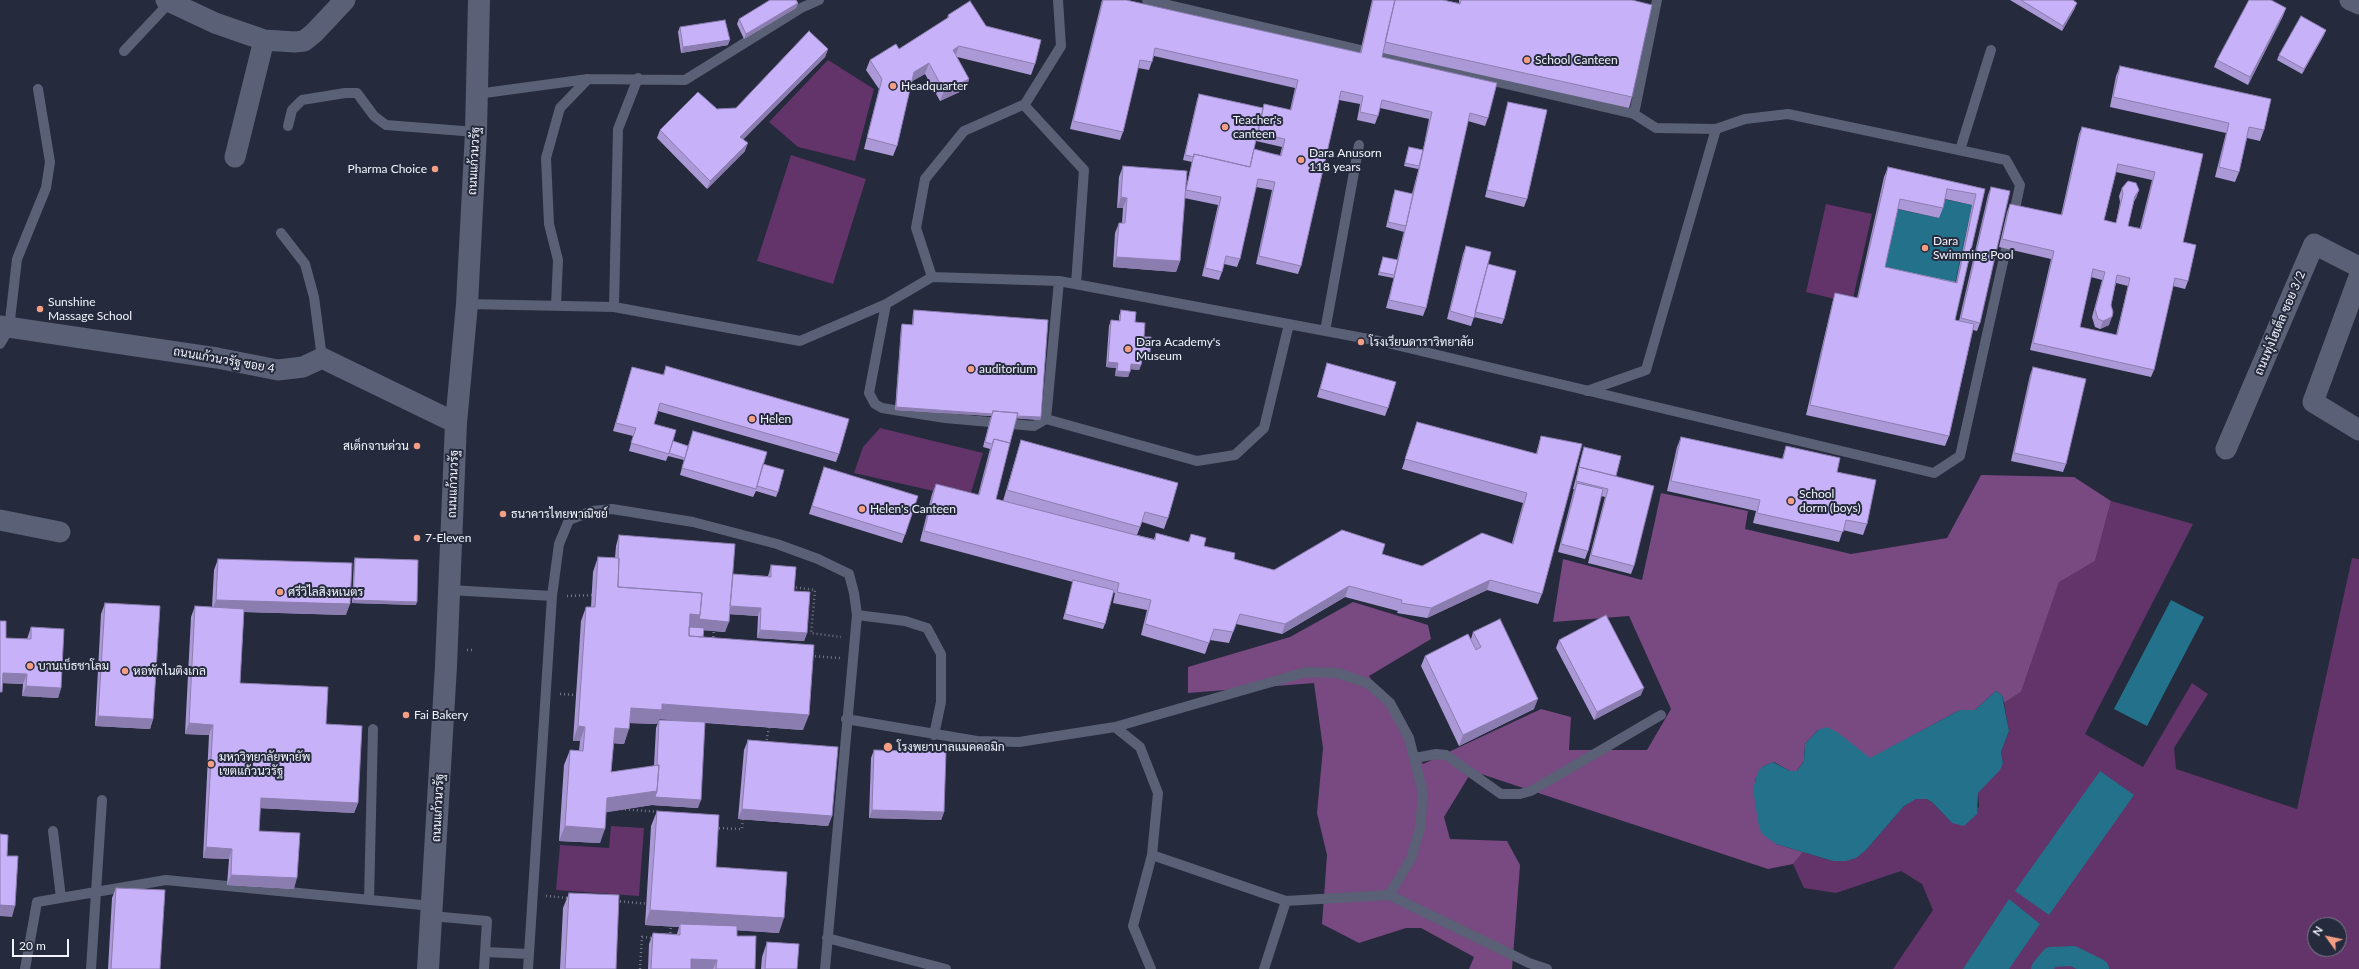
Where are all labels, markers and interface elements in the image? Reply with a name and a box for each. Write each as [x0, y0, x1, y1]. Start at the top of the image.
place label: School Canteen [1535, 53, 1618, 67]
marker: School Canteen [1522, 55, 1532, 65]
place label: Headquarter [901, 79, 968, 93]
marker: Headquarter [888, 81, 898, 91]
place label: Teacher's canteen [1233, 113, 1282, 141]
marker: Teacher's canteen [1220, 122, 1230, 132]
street label: ถนนแก้วนวรัฐ [465, 127, 483, 195]
place label: Dara Anusorn 118 years [1309, 146, 1382, 174]
marker: Dara Anusorn 118 years [1296, 155, 1306, 165]
place label: Pharma Choice [348, 162, 427, 176]
marker: Pharma Choice [430, 164, 440, 174]
place label: Dara Swimming Pool [1933, 234, 2014, 262]
marker: Dara Swimming Pool [1920, 243, 1930, 253]
street label: ถนนทุ่งโฮเต็ล ซอย 3/2 [2252, 269, 2308, 377]
place label: Sunshine Massage School [48, 295, 132, 323]
marker: Sunshine Massage School [35, 304, 45, 314]
place label: Dara Academy's Museum [1136, 335, 1220, 363]
place label: โรงเรียนดาราวิทยาลัย [1369, 335, 1474, 349]
marker: โรงเรียนดาราวิทยาลัย [1356, 337, 1366, 347]
street label: ถนนแก้วนวรัฐ ซอย 4 [172, 344, 276, 376]
marker: Dara Academy's Museum [1123, 344, 1133, 354]
place label: auditorium [979, 362, 1036, 376]
marker: auditorium [966, 364, 976, 374]
place label: Helen [760, 412, 791, 426]
marker: Helen [747, 414, 757, 424]
place label: สเต็กจานด่วน [343, 439, 409, 453]
marker: สเต็กจานด่วน [412, 441, 422, 451]
street label: ถนนแก้วนวรัฐ [445, 450, 461, 518]
place label: School dorm (boys) [1799, 487, 1861, 515]
marker: School dorm (boys) [1786, 496, 1796, 506]
place label: Helen's Canteen [870, 502, 956, 516]
marker: Helen's Canteen [857, 504, 867, 514]
place label: ธนาคารไทยพาณิชย์ [511, 507, 608, 521]
marker: ธนาคารไทยพาณิชย์ [498, 509, 508, 519]
place label: 7-Eleven [425, 531, 471, 545]
marker: 7-Eleven [412, 533, 422, 543]
place label: ศรีวิไลสิงหเนตร [288, 585, 363, 599]
marker: ศรีวิไลสิงหเนตร [275, 587, 285, 597]
place label: บานเบ็ธชาโลม [38, 659, 109, 673]
marker: บานเบ็ธชาโลม [25, 661, 35, 671]
place label: หอพักไนติงเกล [133, 664, 206, 678]
marker: หอพักไนติงเกล [120, 666, 130, 676]
place label: Fai Bakery [414, 708, 468, 722]
marker: Fai Bakery [401, 710, 411, 720]
place label: โรงพยาบาลแมคคอมิก [897, 740, 1005, 754]
marker: โรงพยาบาลแมคคอมิก [882, 741, 894, 753]
place label: มหาวิทยาลัยพายัพ เขตแก้วนวรัฐ [219, 750, 310, 778]
marker: มหาวิทยาลัยพายัพ เขตแก้วนวรัฐ [206, 759, 216, 769]
street label: ถนนแก้วนวรัฐ [429, 774, 447, 842]
north arrow [2307, 917, 2347, 957]
text: N [2310, 924, 2325, 938]
scale bar [14, 931, 71, 957]
text: 20 m [19, 938, 46, 953]

